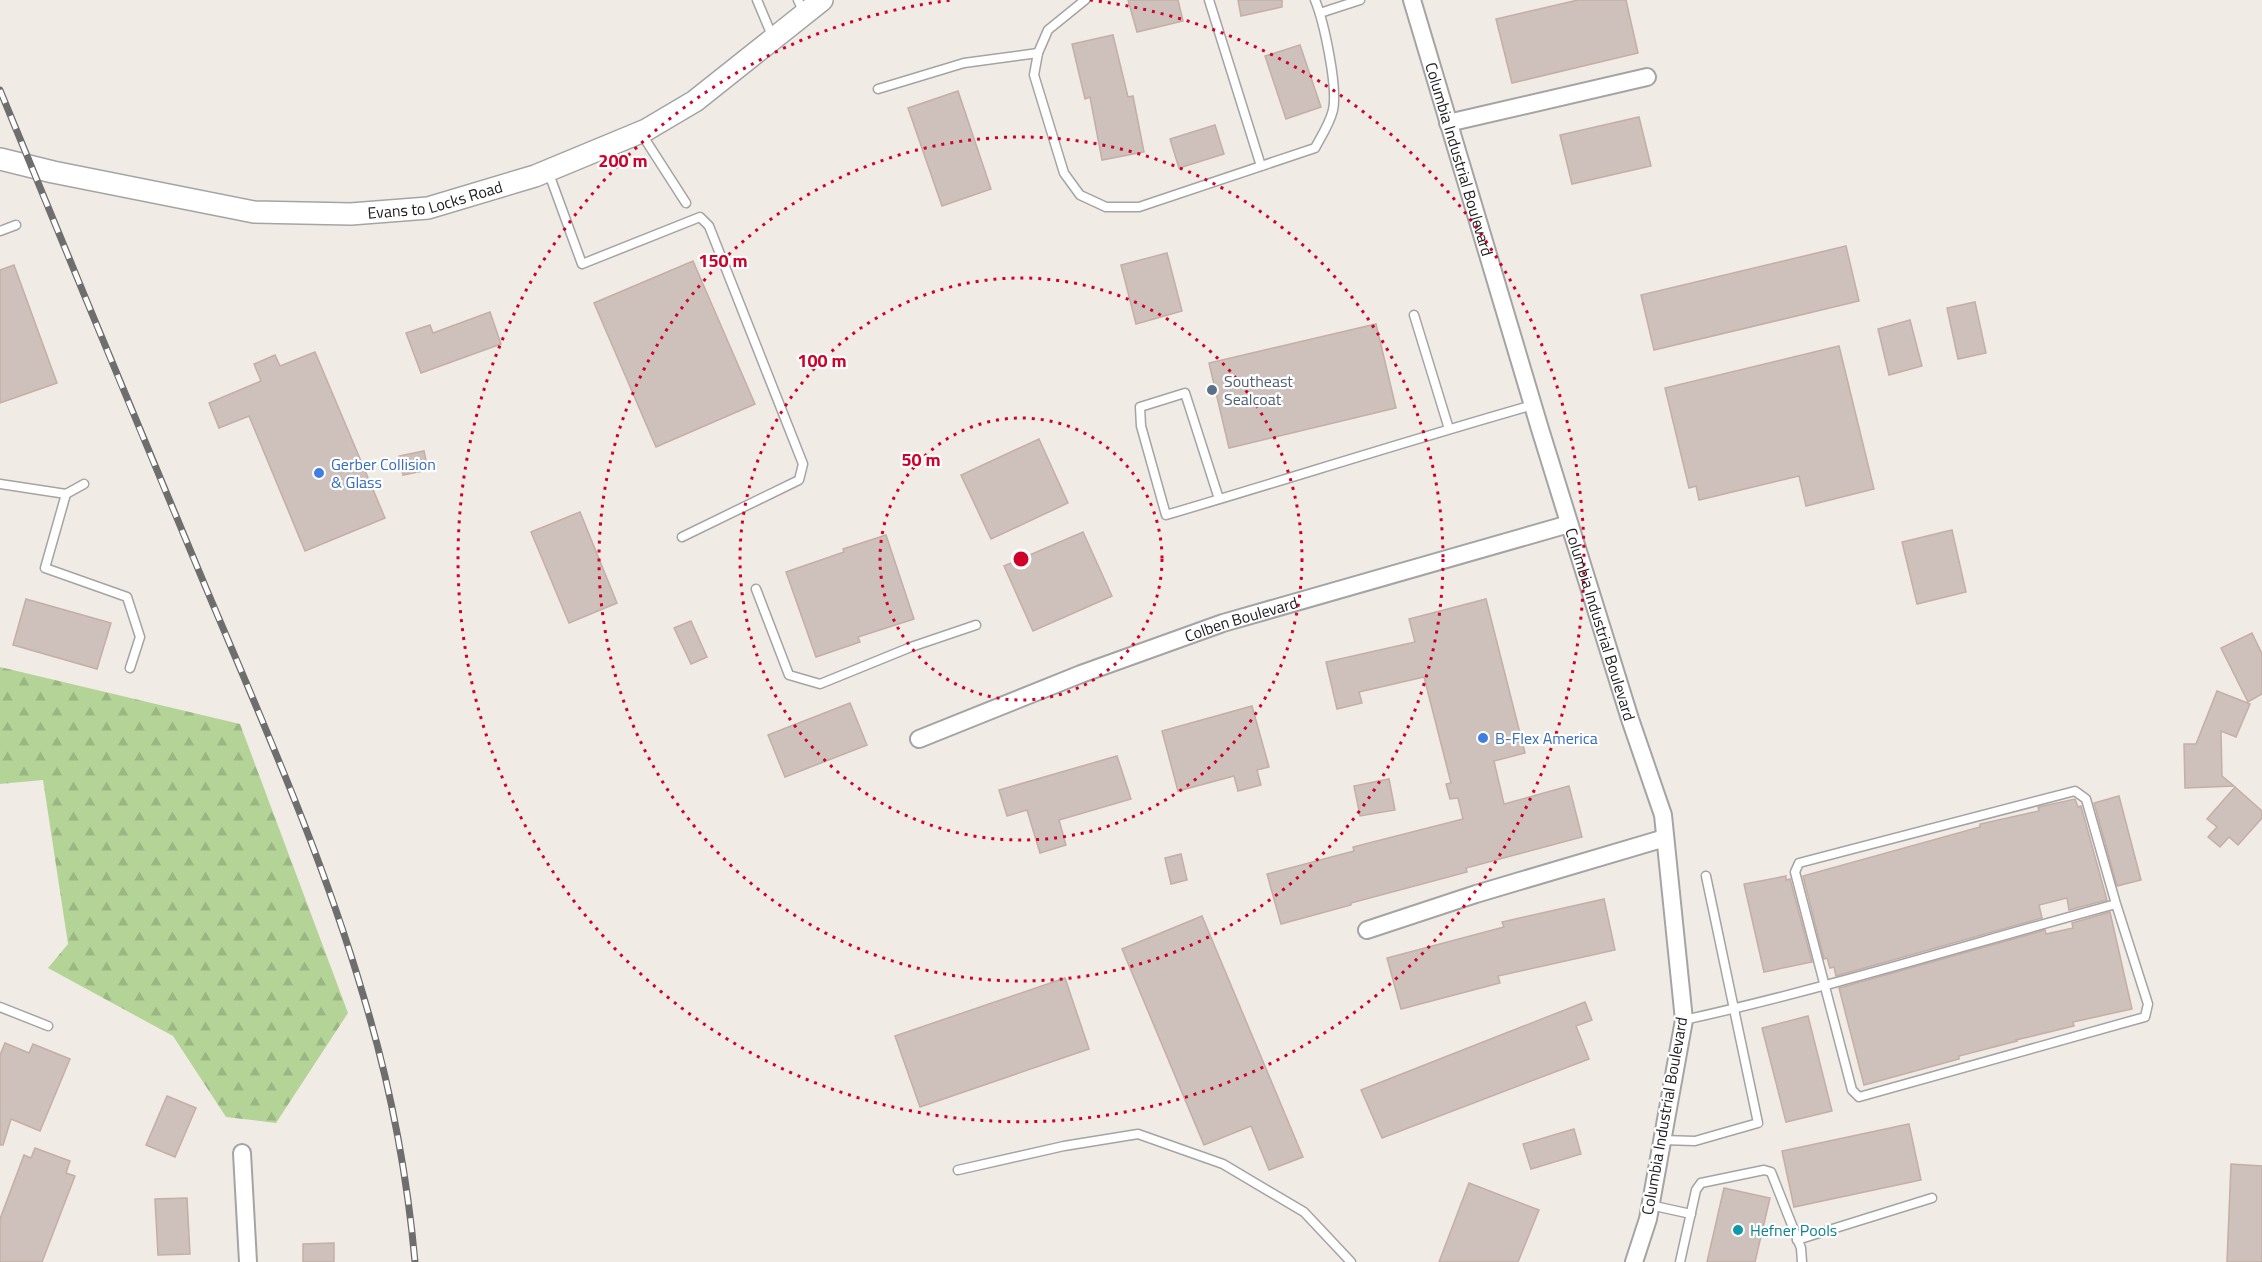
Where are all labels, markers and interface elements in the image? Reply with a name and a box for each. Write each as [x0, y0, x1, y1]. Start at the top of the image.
street label: Columbia Industrial Boulevard [1419, 59, 1500, 259]
text: 200 m [598, 147, 648, 174]
street label: Evans to Locks Road [367, 174, 505, 225]
text: 150 m [698, 247, 748, 274]
text: 100 m [797, 347, 847, 374]
place label: Southeast Sealcoat [1224, 369, 1293, 411]
marker: Southeast Sealcoat [1205, 383, 1219, 397]
text: 50 m [901, 446, 941, 473]
place label: Gerber Collision & Glass [331, 452, 436, 494]
marker: Gerber Collision & Glass [312, 466, 326, 480]
street label: Columbia Industrial Boulevard [1559, 525, 1642, 724]
centre of rings [1011, 549, 1031, 569]
street label: Colben Boulevard [1181, 590, 1300, 648]
place label: B-Flex America [1495, 726, 1598, 750]
marker: B-Flex America [1476, 731, 1490, 745]
street label: Columbia Industrial Boulevard [1635, 1015, 1693, 1217]
place label: Hefner Pools [1750, 1218, 1837, 1242]
marker: Hefner Pools [1731, 1223, 1745, 1237]

